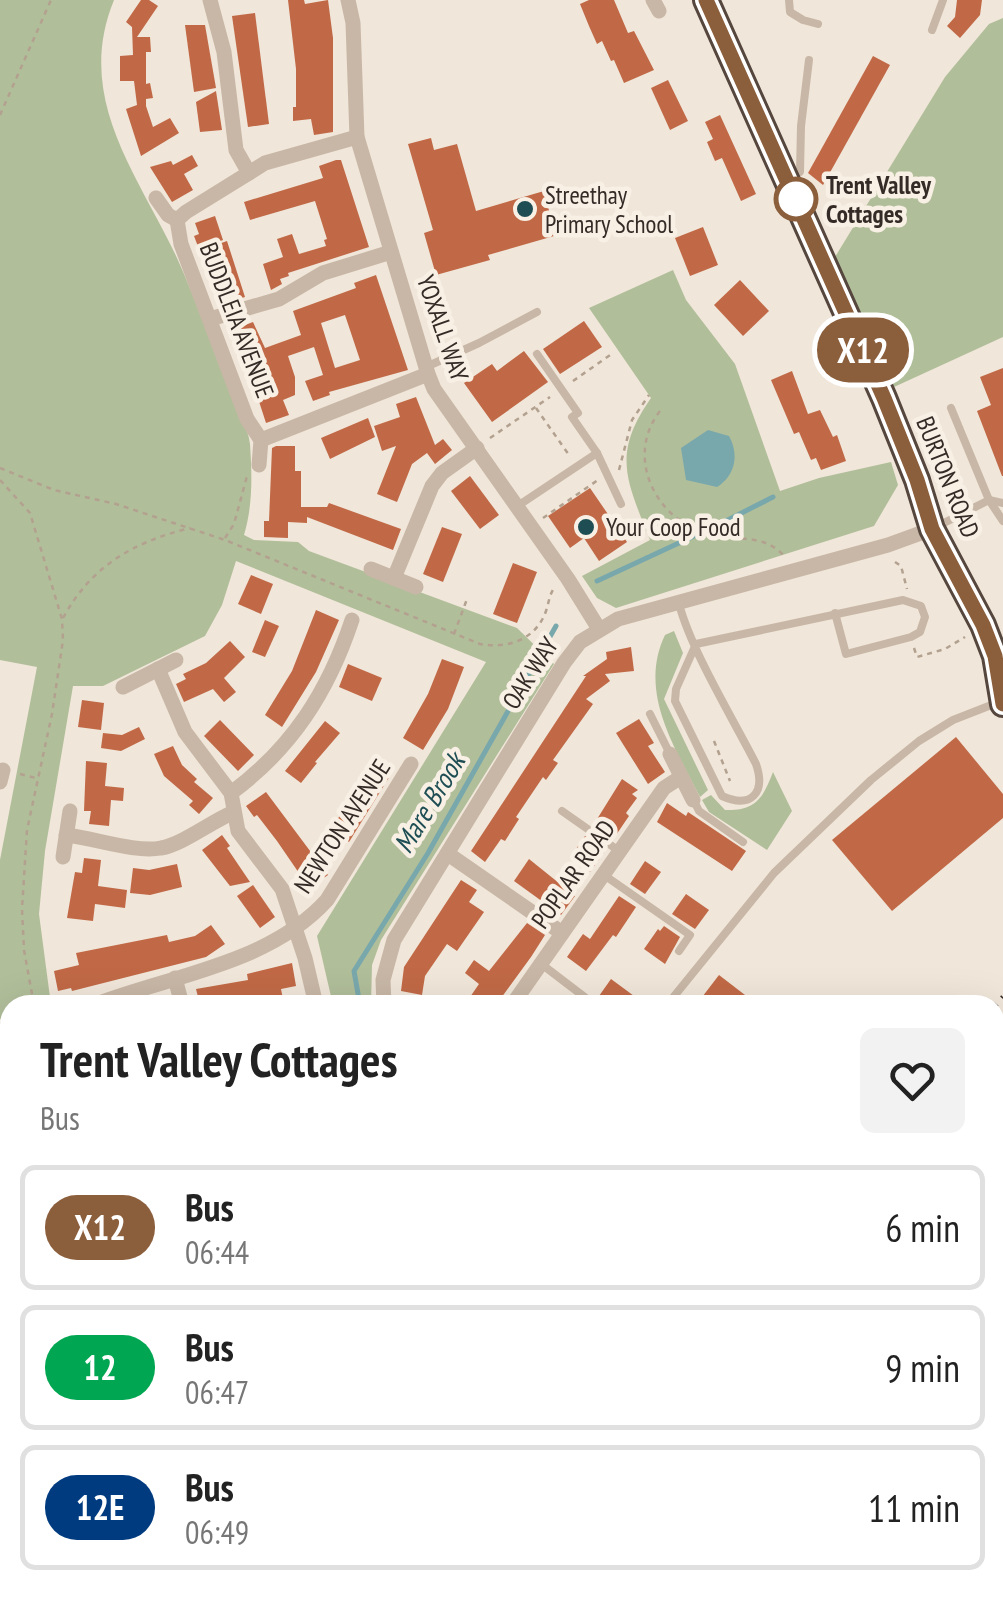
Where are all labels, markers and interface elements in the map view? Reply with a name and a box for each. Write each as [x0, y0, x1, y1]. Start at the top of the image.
place label: Trent Valley Cottages [826, 169, 932, 230]
marker: Trent Valley Cottages [775, 178, 817, 220]
place label: Streethay Primary School [545, 179, 673, 240]
marker: Streethay Primary School [514, 198, 536, 220]
street label: BUDDLEIA AVENUE [193, 238, 281, 402]
street label: YOXALL WAY [410, 271, 476, 386]
line badge: X12 [806, 318, 920, 382]
text: X12 [837, 327, 889, 373]
street label: BURTON ROAD [909, 412, 987, 542]
place label: Your Coop Food [606, 511, 741, 543]
marker: Your Coop Food [575, 516, 597, 538]
street label: OAK WAY [495, 630, 565, 715]
water label: Mare Brook [384, 743, 474, 859]
street label: NEWTON AVENUE [287, 753, 397, 899]
street label: POPLAR ROAD [524, 814, 622, 934]
text: Trent Valley Cottages [40, 1028, 397, 1090]
button: heart [860, 1028, 965, 1133]
text: Bus [40, 1097, 80, 1139]
text: Bus [185, 1182, 234, 1231]
text: 6 min [885, 1203, 960, 1252]
text: X12 [74, 1204, 126, 1250]
text: 06:44 [185, 1231, 249, 1273]
text: Bus [185, 1322, 234, 1371]
text: 9 min [885, 1343, 960, 1392]
text: 12 [83, 1344, 117, 1390]
text: 06:47 [185, 1371, 249, 1413]
text: Bus [185, 1462, 234, 1511]
text: 11 min [868, 1483, 960, 1532]
text: 12E [76, 1484, 124, 1530]
text: 06:49 [185, 1511, 249, 1553]

